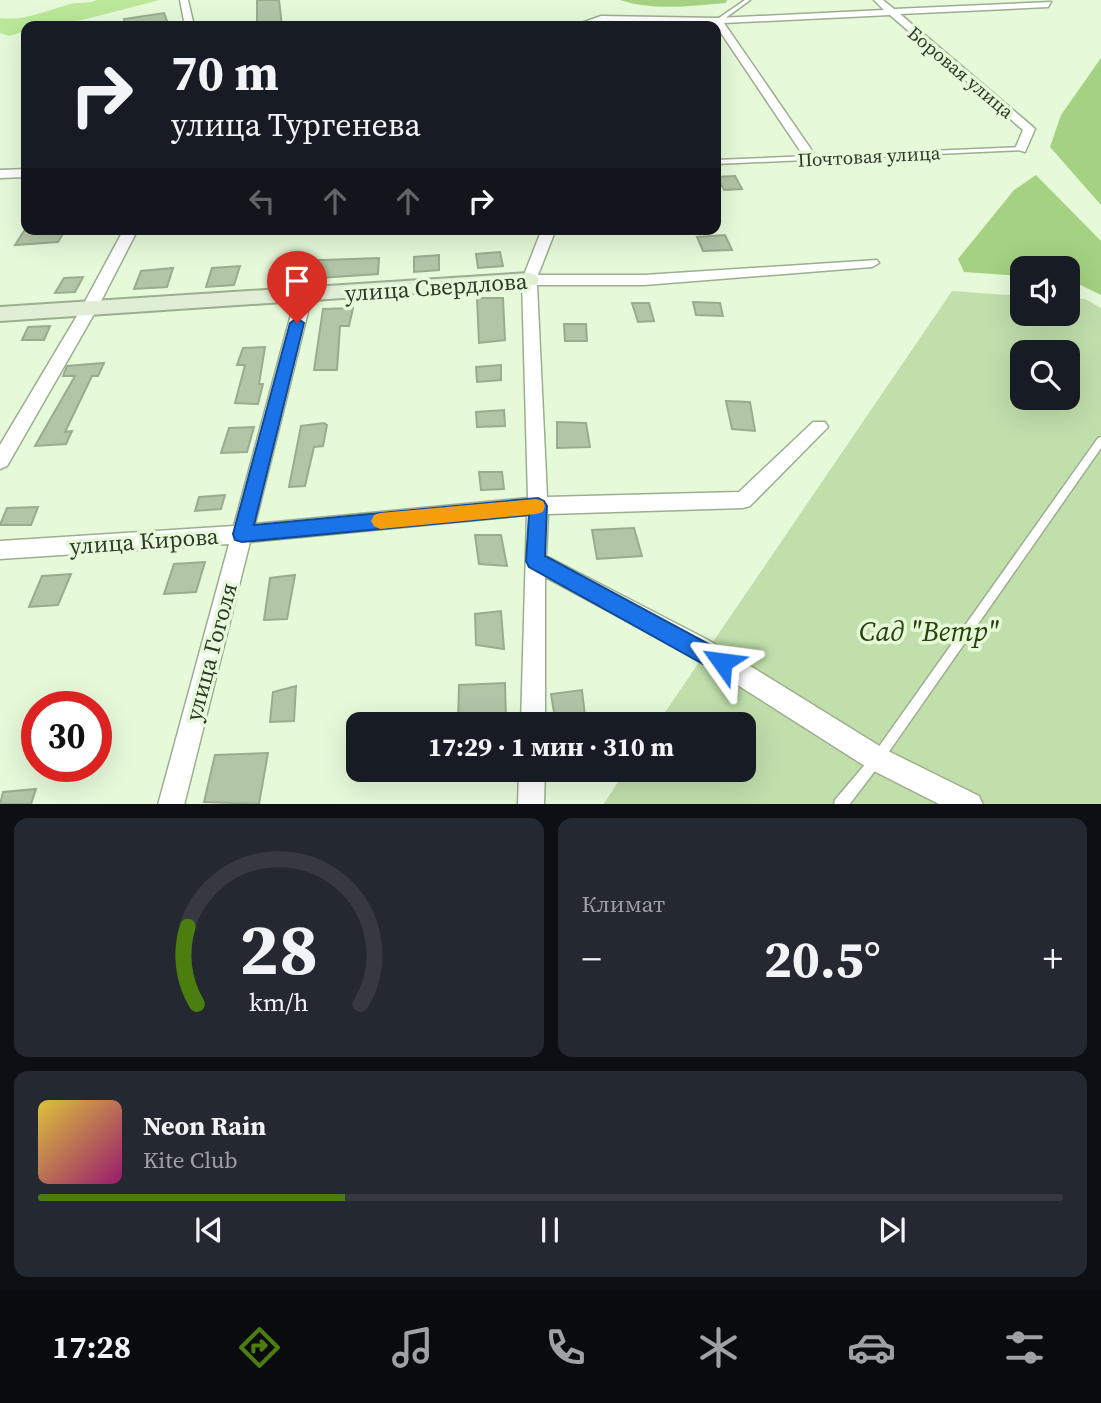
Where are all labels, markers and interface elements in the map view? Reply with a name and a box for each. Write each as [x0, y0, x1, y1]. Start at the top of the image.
street label: Боровая улица [902, 20, 1020, 124]
text: 70 m [171, 39, 279, 106]
icon: right [56, 49, 147, 140]
text: улица Тургенева [171, 103, 421, 147]
street label: Почтовая улица [797, 139, 941, 173]
icon: left [243, 182, 281, 220]
icon: ahead [316, 182, 354, 220]
icon: ahead [389, 182, 427, 220]
icon: right [462, 182, 500, 220]
pin [267, 251, 327, 323]
map controls [1010, 256, 1080, 410]
button: sound [1010, 256, 1080, 326]
icon: arrive [278, 262, 316, 300]
street label: улица Свердлова [344, 265, 529, 309]
button: search [1010, 340, 1080, 410]
street label: улица Кирова [68, 520, 220, 562]
street label: улица Гоголя [177, 579, 245, 725]
park label: Сад "Ветр" [859, 612, 999, 650]
position arrow [685, 625, 759, 699]
speed limit sign: 30 [21, 691, 112, 782]
text: 17:29 · 1 мин · 310 m [428, 729, 674, 765]
text: Климат [582, 888, 665, 920]
text: 28 [239, 899, 318, 998]
text: 20.5° [764, 923, 881, 994]
text: − [582, 933, 602, 985]
text: + [1043, 933, 1063, 985]
text: km/h [249, 984, 309, 1018]
text: Neon Rain [143, 1108, 266, 1144]
text: Kite Club [143, 1144, 238, 1176]
icon: previous [190, 1211, 228, 1249]
icon: pause [531, 1211, 569, 1249]
icon: next [873, 1211, 911, 1249]
icon: directions [235, 1323, 284, 1372]
icon: music [388, 1323, 437, 1372]
icon: phone [541, 1323, 590, 1372]
icon: climate [694, 1323, 743, 1372]
icon: car [847, 1323, 896, 1372]
icon: filters [1000, 1323, 1049, 1372]
text: 17:28 [52, 1325, 131, 1369]

